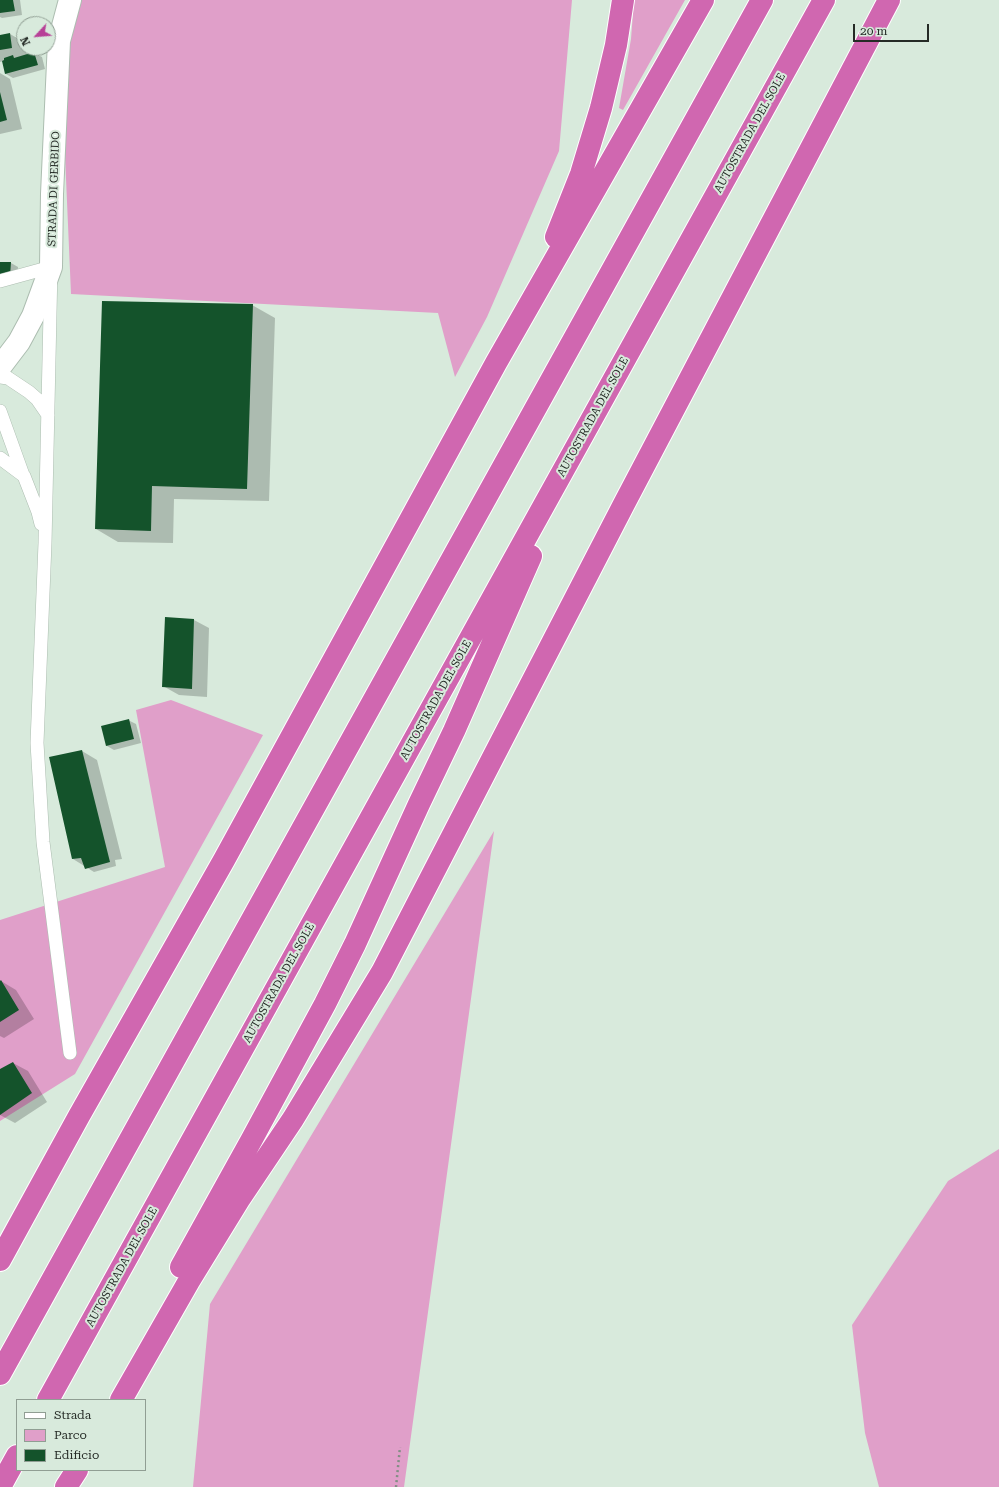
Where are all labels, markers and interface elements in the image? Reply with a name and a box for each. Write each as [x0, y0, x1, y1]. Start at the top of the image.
north arrow [16, 16, 56, 56]
scale bar [855, 16, 931, 42]
text: 20 m [860, 24, 887, 38]
text: N [18, 34, 33, 48]
street label: AUTOSTRADA DEL SOLE [712, 71, 788, 195]
street label: STRADA DI GERBIDO [45, 131, 63, 247]
street label: AUTOSTRADA DEL SOLE [555, 355, 631, 479]
street label: AUTOSTRADA DEL SOLE [398, 638, 474, 762]
street label: AUTOSTRADA DEL SOLE [241, 921, 317, 1045]
street label: AUTOSTRADA DEL SOLE [84, 1205, 160, 1329]
legend [16, 1399, 146, 1471]
text: Strada [54, 1408, 91, 1422]
text: Parco [54, 1428, 87, 1442]
text: Edificio [54, 1448, 99, 1462]

